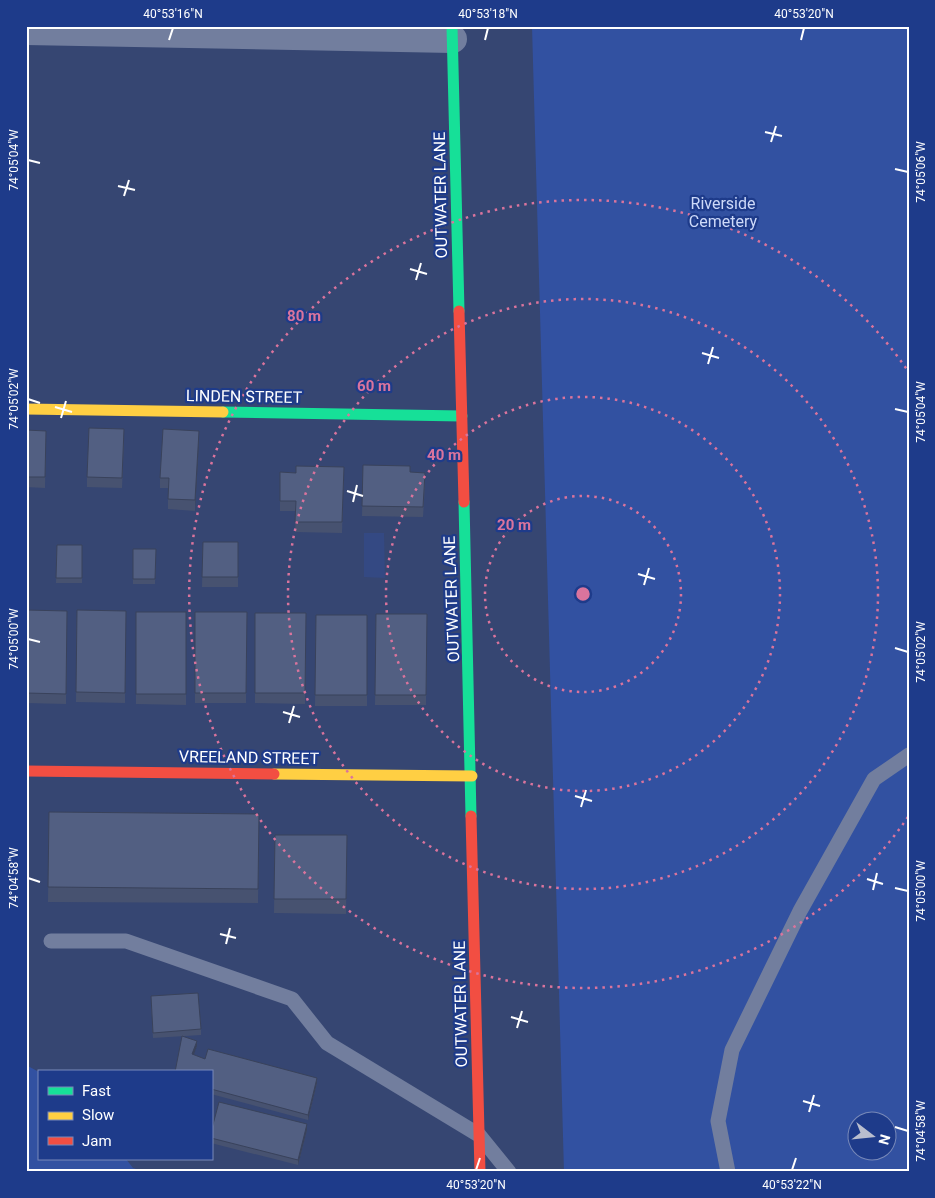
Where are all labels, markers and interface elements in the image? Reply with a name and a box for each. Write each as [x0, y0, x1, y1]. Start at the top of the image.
text: 40°53'16"N [143, 7, 203, 21]
text: 40°53'18"N [458, 7, 518, 21]
text: 40°53'20"N [774, 7, 834, 21]
text: 74°05'04"W [7, 129, 21, 191]
street label: OUTWATER LANE [430, 132, 451, 258]
text: 74°05'06"W [914, 141, 928, 203]
park label: Riverside Cemetery [689, 194, 758, 231]
text: 80 m [287, 307, 321, 325]
text: 74°05'02"W [7, 368, 21, 430]
text: 60 m [357, 377, 391, 395]
text: 74°05'04"W [914, 381, 928, 443]
street label: LINDEN STREET [186, 386, 303, 407]
text: 40 m [427, 446, 461, 464]
text: 20 m [497, 516, 531, 534]
street label: OUTWATER LANE [440, 535, 463, 663]
centre of rings [574, 585, 592, 603]
text: 74°05'00"W [7, 608, 21, 670]
text: 74°05'02"W [914, 621, 928, 683]
street label: VREELAND STREET [179, 747, 320, 768]
text: 74°04'58"W [7, 847, 21, 909]
text: 74°05'00"W [914, 860, 928, 922]
street label: OUTWATER LANE [450, 941, 471, 1067]
legend [38, 1070, 212, 1160]
text: Fast [82, 1082, 111, 1100]
text: 74°04'58"W [914, 1100, 928, 1162]
text: Slow [82, 1106, 114, 1124]
north arrow [848, 1110, 898, 1160]
text: Jam [82, 1132, 112, 1150]
text: N [875, 1133, 894, 1147]
text: 40°53'20"N [446, 1178, 506, 1192]
text: 40°53'22"N [762, 1178, 822, 1192]

